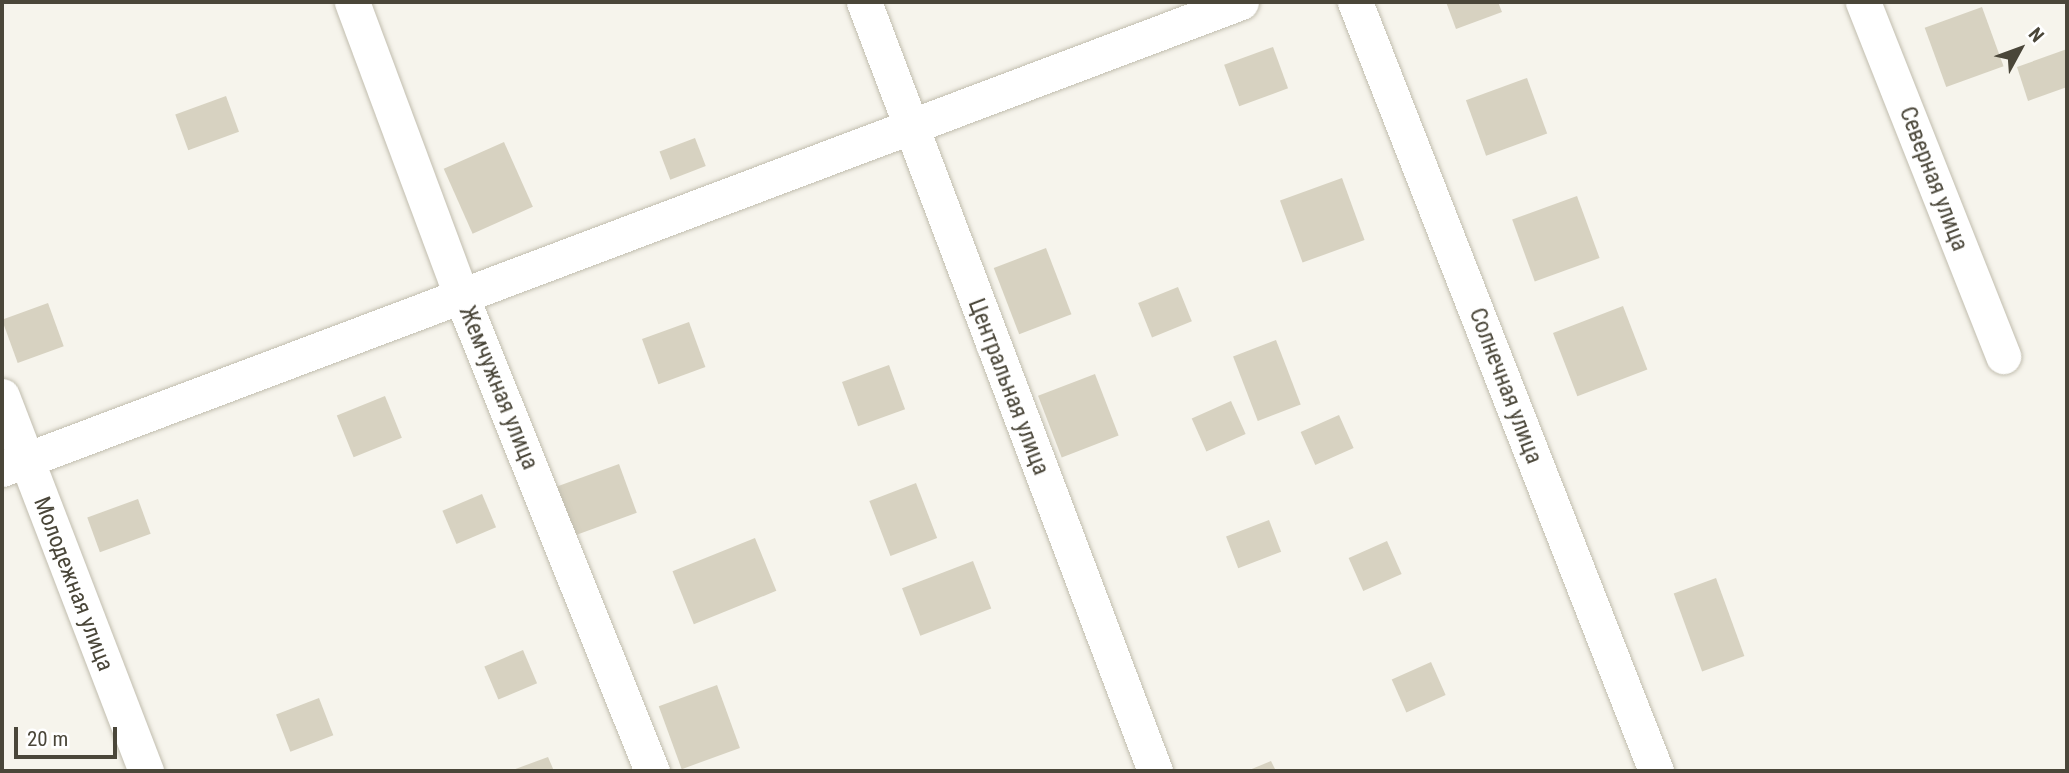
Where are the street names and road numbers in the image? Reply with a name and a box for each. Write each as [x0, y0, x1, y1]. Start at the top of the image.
street label: Северная улица [1893, 103, 1973, 255]
street label: Центральная улица [962, 295, 1054, 479]
street label: Жемчужная улица [453, 302, 543, 474]
street label: Солнечная улица [1463, 304, 1547, 468]
street label: Молодежная улица [27, 493, 119, 675]

